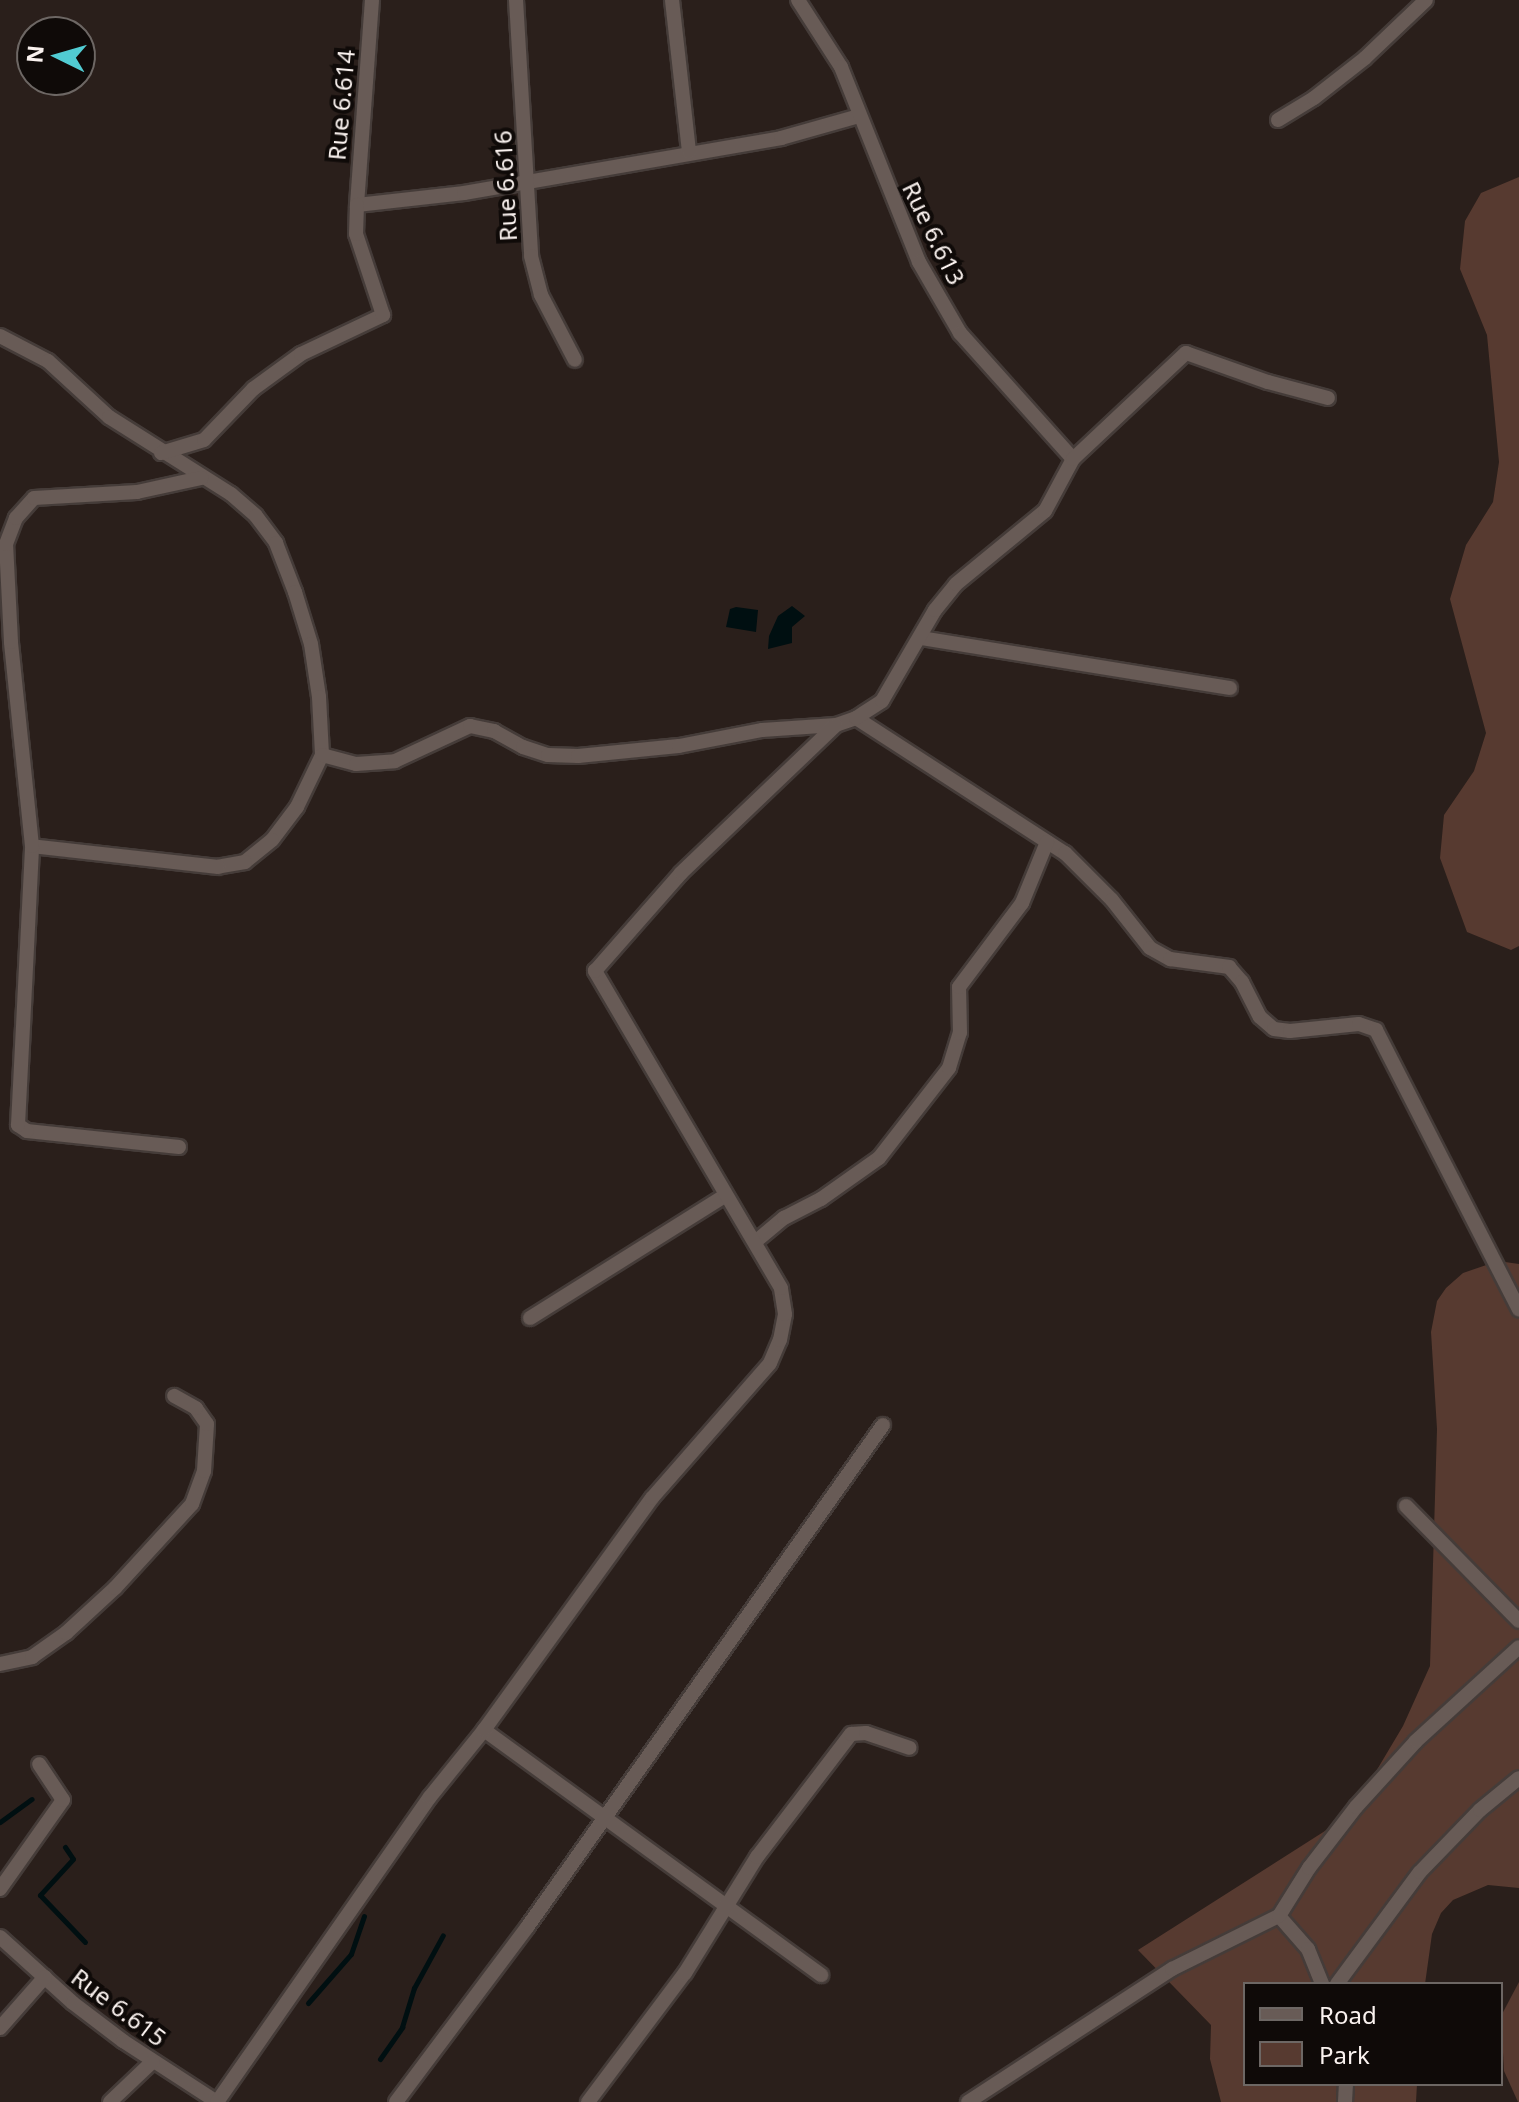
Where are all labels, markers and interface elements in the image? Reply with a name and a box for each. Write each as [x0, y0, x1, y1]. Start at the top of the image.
north arrow [16, 16, 96, 96]
text: N [18, 44, 50, 64]
street label: Rue 6.614 [322, 49, 360, 161]
street label: Rue 6.616 [488, 130, 522, 242]
street label: Rue 6.613 [897, 177, 971, 289]
street label: Rue 6.615 [66, 1962, 172, 2052]
legend [1243, 1982, 1503, 2086]
text: Road [1319, 1998, 1377, 2031]
text: Park [1319, 2038, 1370, 2071]

